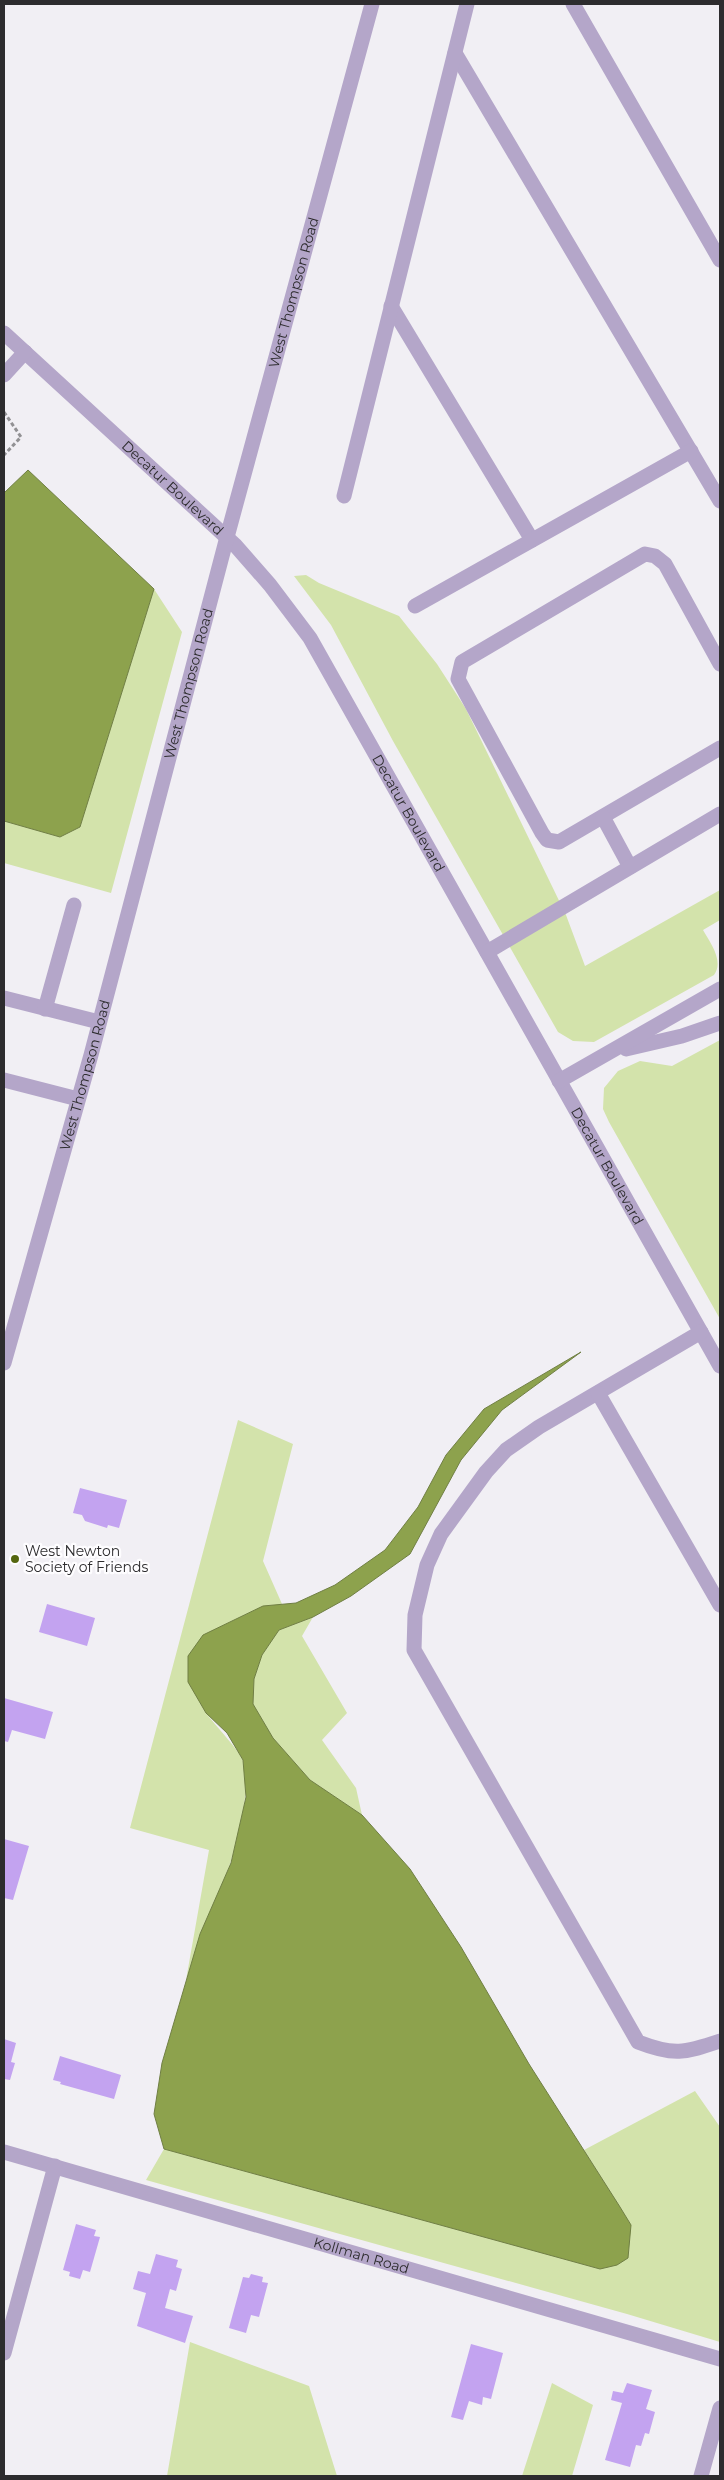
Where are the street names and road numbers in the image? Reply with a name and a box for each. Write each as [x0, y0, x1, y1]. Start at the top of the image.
street label: West Thompson Road [264, 215, 323, 370]
street label: Decatur Boulevard [118, 437, 227, 539]
street label: West Thompson Road [160, 606, 217, 761]
street label: Decatur Boulevard [368, 751, 449, 875]
street label: West Thompson Road [55, 998, 114, 1153]
street label: Decatur Boulevard [567, 1104, 648, 1228]
street label: Kollman Road [311, 2233, 411, 2278]

